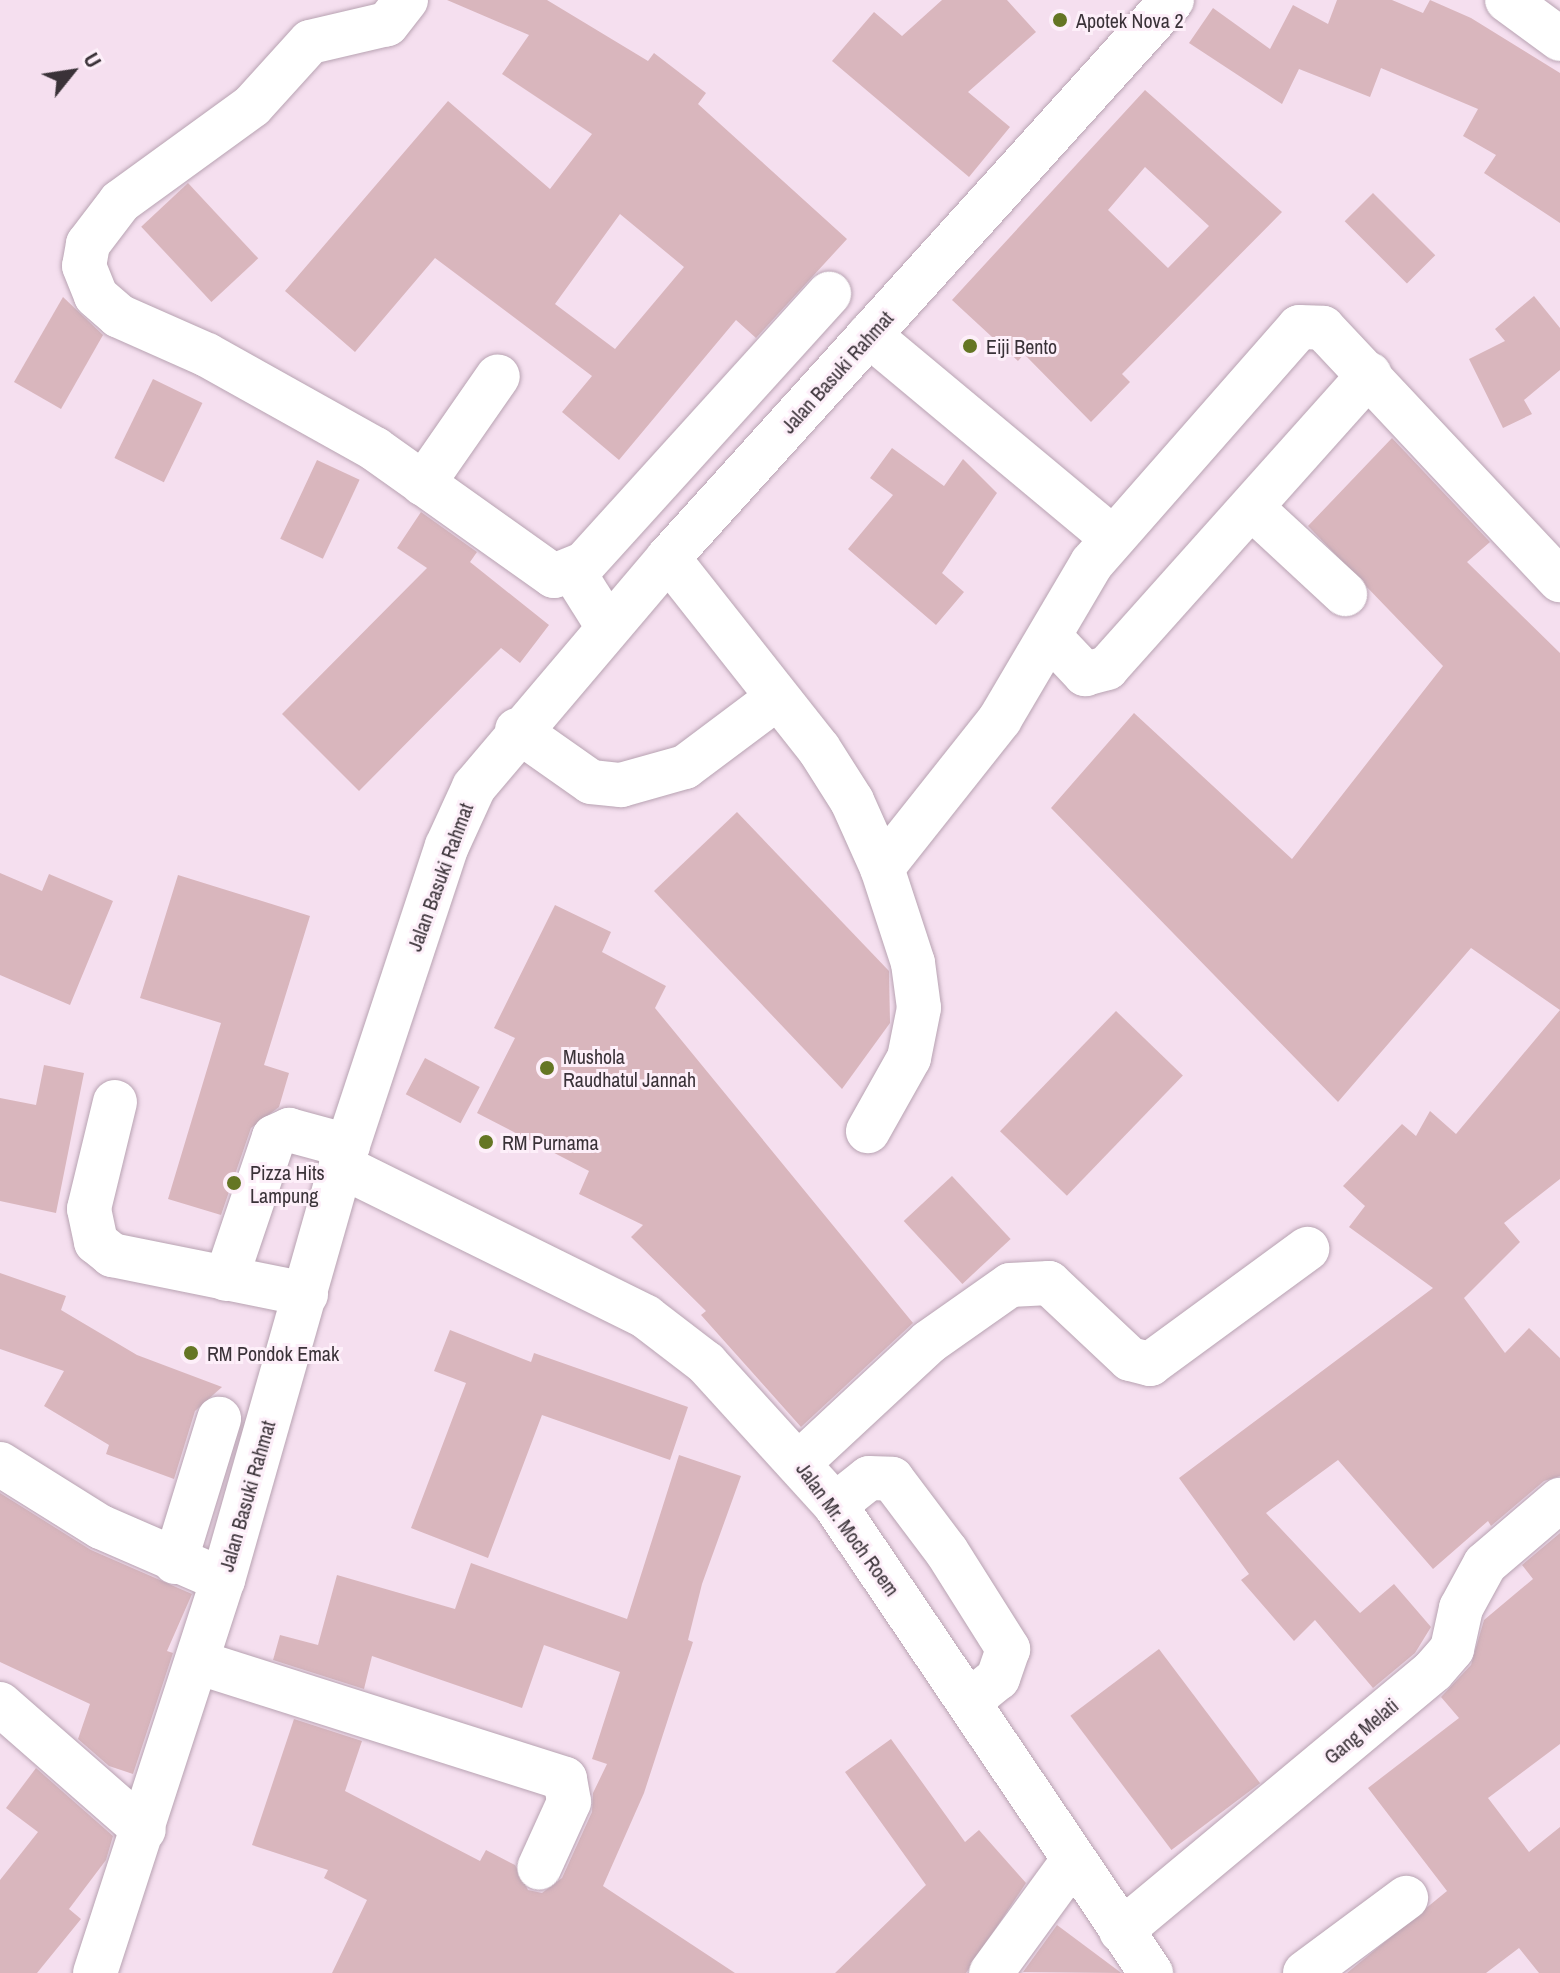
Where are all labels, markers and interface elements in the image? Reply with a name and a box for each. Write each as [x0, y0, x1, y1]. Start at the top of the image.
place label: Apotek Nova 2 [1076, 8, 1184, 32]
marker: Apotek Nova 2 [1051, 11, 1069, 29]
north arrow [32, 32, 112, 112]
text: U [77, 47, 109, 73]
street label: Jalan Basuki Rahmat [776, 306, 898, 438]
place label: Eiji Bento [986, 334, 1057, 358]
marker: Eiji Bento [961, 337, 979, 355]
street label: Jalan Basuki Rahmat [402, 800, 478, 954]
place label: Mushola Raudhatul Jannah [563, 1044, 696, 1091]
marker: Mushola Raudhatul Jannah [538, 1059, 556, 1077]
place label: RM Purnama [502, 1130, 599, 1154]
marker: RM Purnama [477, 1133, 495, 1151]
place label: Pizza Hits Lampung [250, 1160, 325, 1207]
marker: Pizza Hits Lampung [225, 1174, 243, 1192]
place label: RM Pondok Emak [207, 1341, 339, 1365]
marker: RM Pondok Emak [182, 1344, 200, 1362]
street label: Jalan Basuki Rahmat [214, 1418, 280, 1574]
street label: Jalan Mr. Moch Roem [791, 1457, 905, 1601]
street label: Gang Melati [1319, 1693, 1403, 1769]

